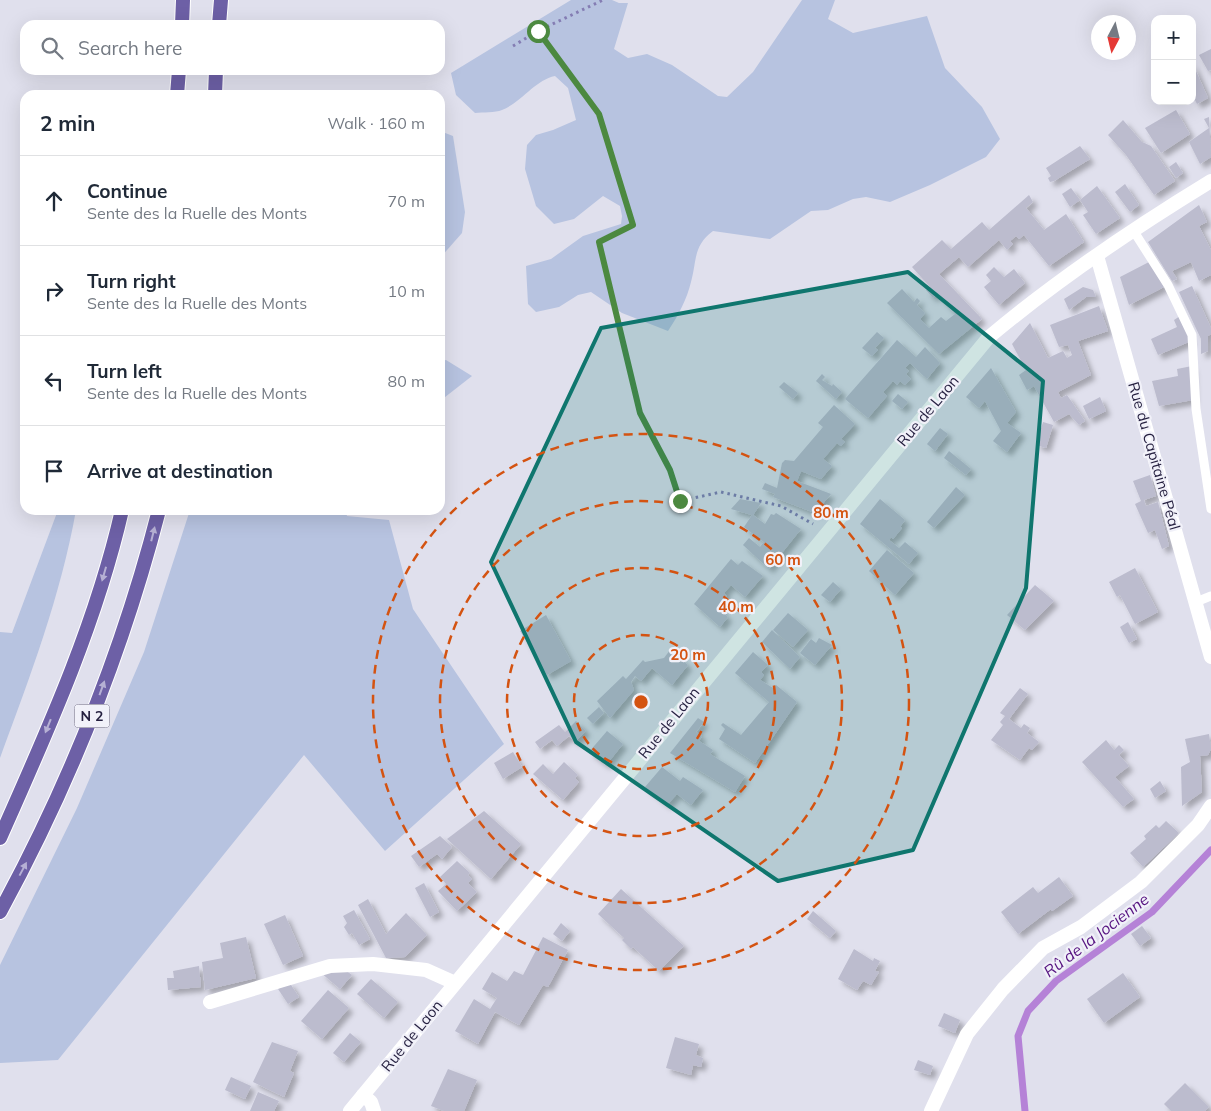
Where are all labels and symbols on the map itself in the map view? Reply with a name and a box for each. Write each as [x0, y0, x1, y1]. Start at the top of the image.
north arrow [1091, 15, 1136, 60]
route start [527, 20, 550, 43]
street label: Rue de Laon [892, 371, 963, 450]
street label: Rue du Capitaine Péal [1124, 380, 1185, 532]
route end [669, 490, 692, 513]
text: 80 m [813, 503, 849, 522]
one-way arrow [149, 526, 157, 541]
text: 60 m [765, 550, 801, 569]
one-way arrow [99, 566, 107, 581]
text: 40 m [718, 597, 754, 616]
text: 20 m [670, 645, 706, 664]
one-way arrow [98, 680, 106, 695]
street label: Rue de Laon [634, 683, 703, 762]
centre of rings [632, 693, 650, 711]
road number: N 2 [74, 704, 110, 728]
one-way arrow [44, 719, 52, 734]
one-way arrow [19, 862, 27, 876]
water label: Rû de la Jocienne [1039, 889, 1153, 981]
street label: Rue de Laon [377, 996, 446, 1075]

